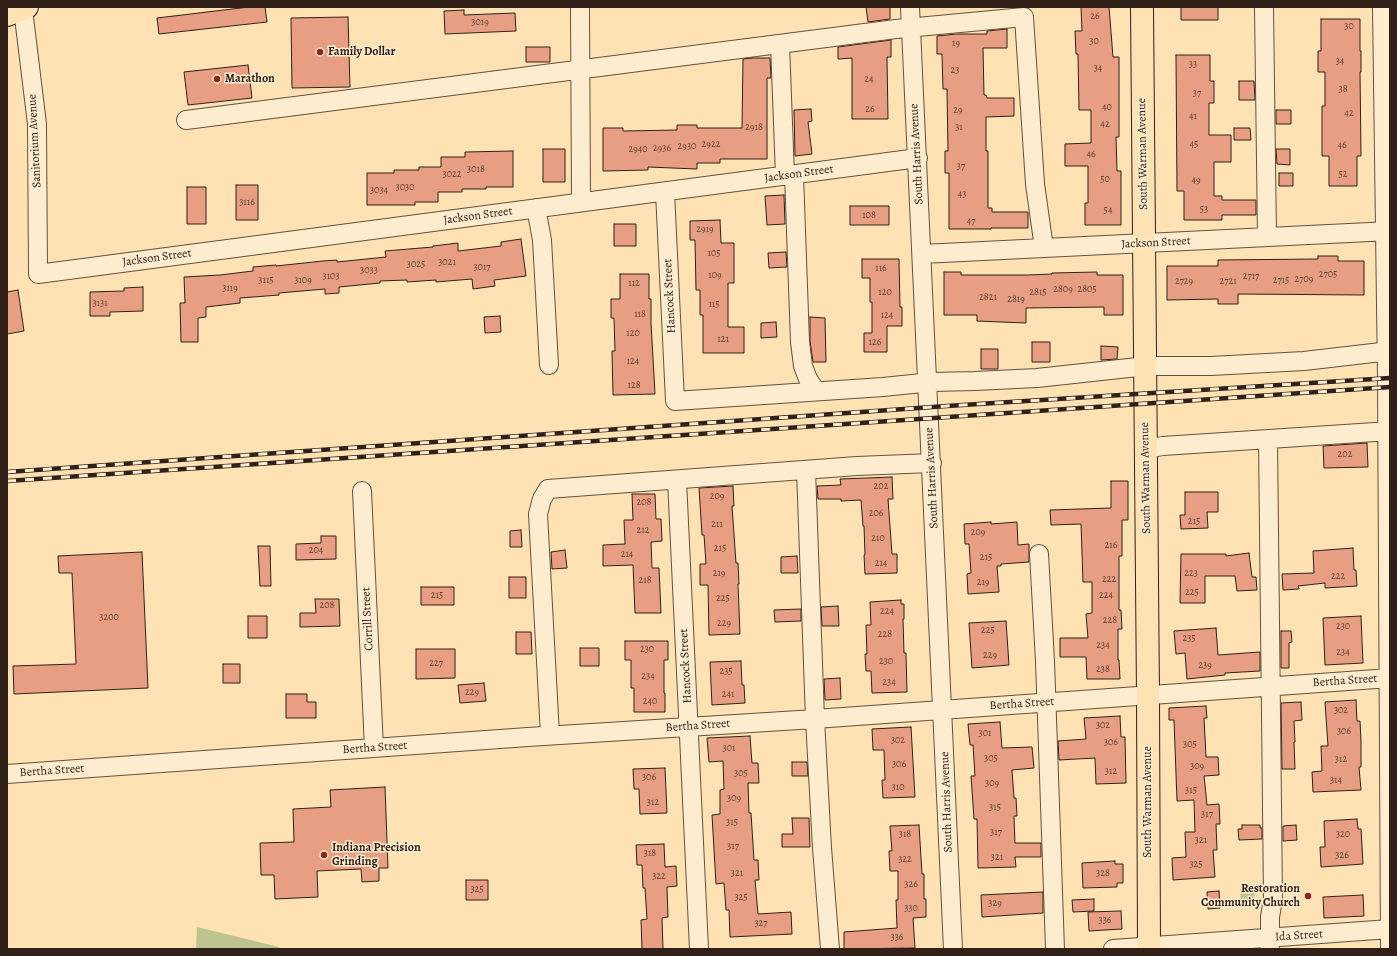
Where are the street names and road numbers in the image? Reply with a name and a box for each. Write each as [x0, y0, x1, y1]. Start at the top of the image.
street label: Sanitorium Avenue [25, 94, 45, 188]
street label: South Warman Avenue [1135, 98, 1151, 210]
street label: South Harris Avenue [907, 103, 927, 205]
street label: Jackson Street [764, 162, 834, 186]
street label: Jackson Street [443, 204, 513, 228]
street label: Jackson Street [1121, 234, 1191, 252]
street label: Jackson Street [122, 246, 192, 270]
street label: Hancock Street [661, 258, 679, 334]
street label: South Warman Avenue [1138, 422, 1154, 534]
street label: South Harris Avenue [922, 427, 942, 529]
street label: Corrill Street [359, 587, 377, 651]
street label: Hancock Street [677, 628, 695, 704]
street label: Bertha Street [1312, 672, 1378, 690]
street label: Bertha Street [989, 695, 1055, 713]
street label: Bertha Street [665, 717, 731, 735]
street label: Bertha Street [342, 739, 408, 757]
street label: South Warman Avenue [1141, 746, 1155, 858]
street label: South Harris Avenue [938, 751, 956, 853]
street label: Bertha Street [19, 762, 85, 780]
street label: Ida Street [1275, 927, 1323, 945]

